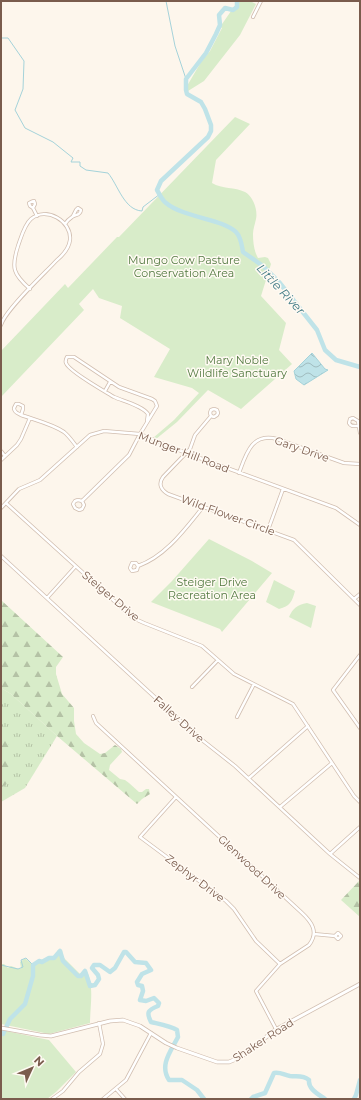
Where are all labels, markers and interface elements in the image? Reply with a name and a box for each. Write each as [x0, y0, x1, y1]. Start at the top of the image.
park label: Mungo Cow Pasture Conservation Area [128, 253, 240, 280]
water label: Little River [254, 261, 308, 318]
park label: Mary Noble Wildlife Sanctuary [187, 353, 287, 380]
street label: Munger Hill Road [137, 428, 231, 476]
street label: Gary Drive [273, 433, 332, 465]
street label: Wild Flower Circle [179, 491, 277, 539]
street label: Steiger Drive [79, 568, 143, 624]
park label: Steiger Drive Recreation Area [168, 575, 256, 602]
street label: Falley Drive [151, 693, 207, 746]
street label: Glenwood Drive [215, 832, 289, 902]
street label: Zephyr Drive [163, 851, 228, 905]
street label: Shaker Road [230, 1015, 296, 1065]
north arrow [12, 1048, 52, 1088]
text: N [31, 1053, 47, 1069]

